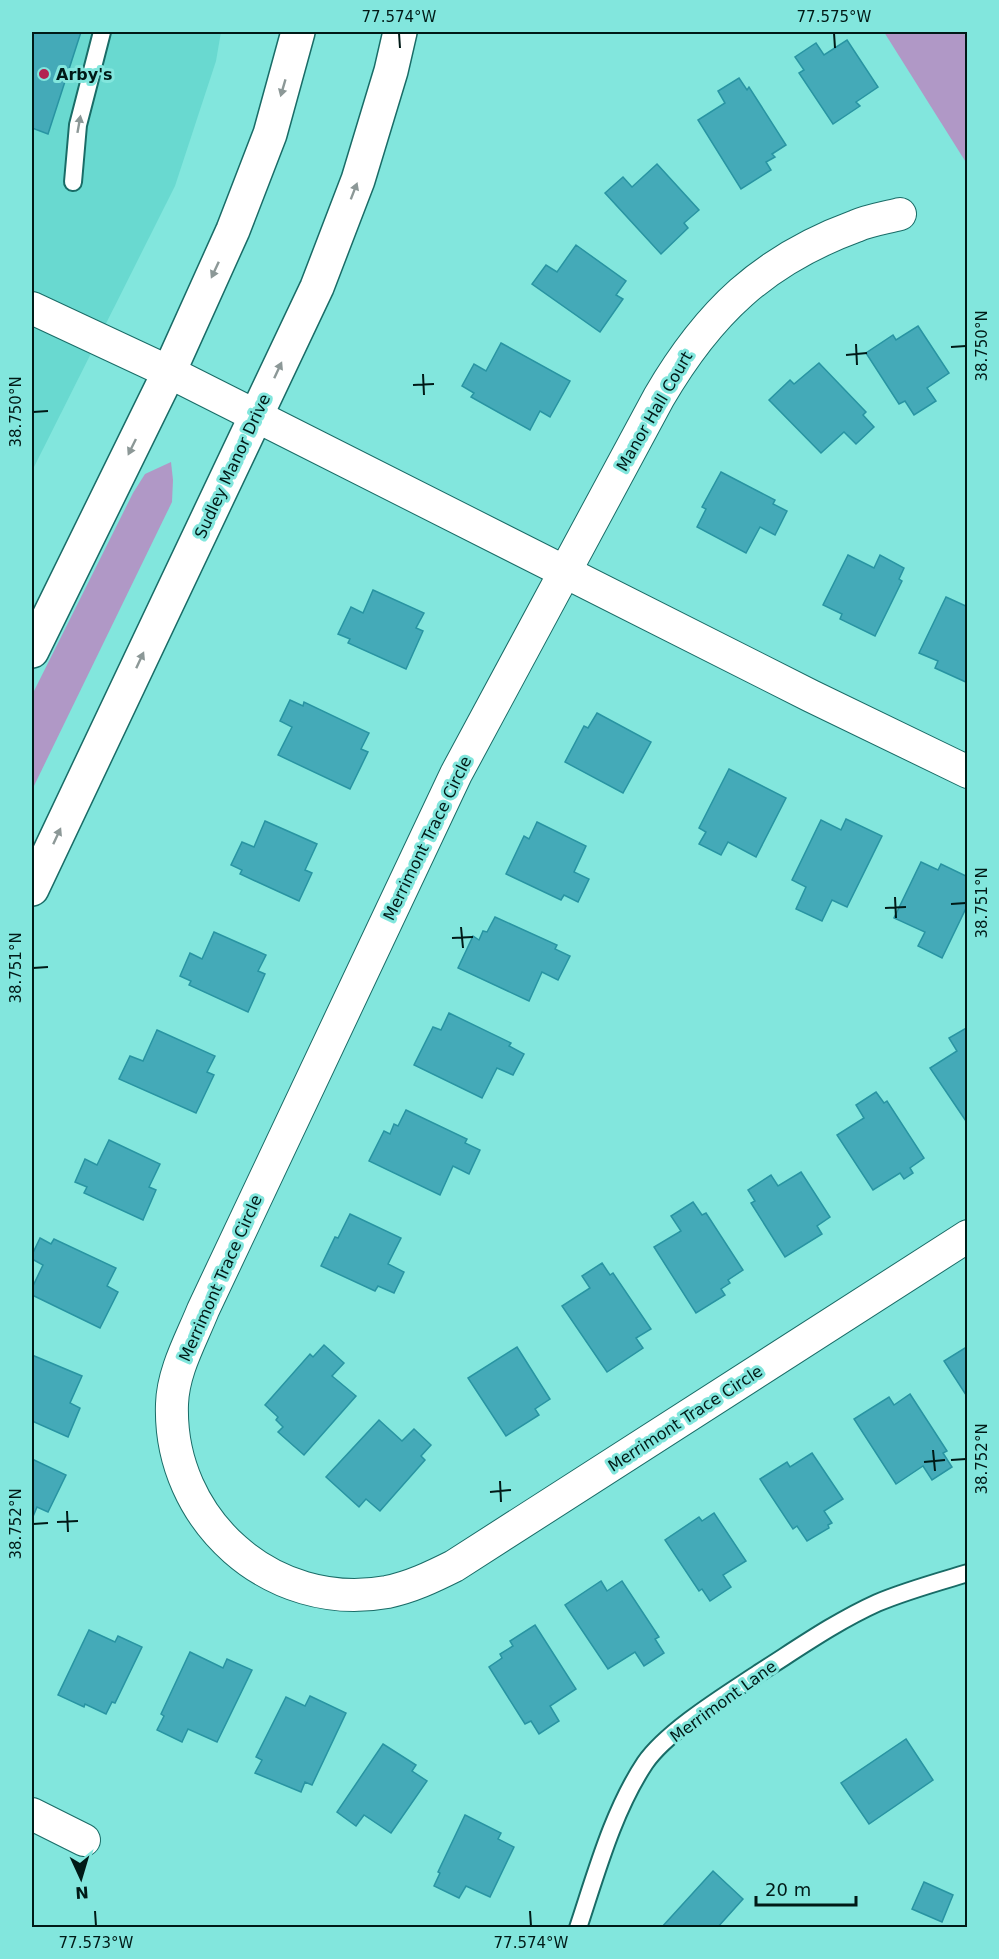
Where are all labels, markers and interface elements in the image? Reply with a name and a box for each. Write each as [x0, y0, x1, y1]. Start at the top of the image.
text: 77.574°W [362, 8, 437, 26]
text: 77.575°W [797, 8, 872, 26]
place label: Arby's [56, 65, 113, 84]
marker: Arby's [37, 67, 51, 81]
one-way arrow [277, 79, 287, 97]
one-way arrow [75, 115, 84, 134]
one-way arrow [349, 181, 359, 199]
one-way arrow [210, 262, 219, 279]
text: 38.750°N [973, 310, 991, 382]
street label: Manor Hall Court [612, 348, 696, 474]
one-way arrow [273, 361, 282, 378]
text: 38.750°N [7, 376, 25, 448]
street label: Sudley Manor Drive [191, 391, 274, 541]
one-way arrow [127, 438, 136, 455]
one-way arrow [136, 651, 145, 668]
street label: Merrimont Trace Circle [379, 753, 476, 923]
one-way arrow [52, 828, 61, 845]
text: 38.751°N [973, 867, 991, 939]
text: 38.751°N [7, 932, 25, 1004]
street label: Merrimont Trace Circle [175, 1192, 266, 1364]
street label: Merrimont Trace Circle [604, 1361, 766, 1475]
text: 38.752°N [973, 1423, 991, 1495]
text: 38.752°N [7, 1488, 25, 1560]
street label: Merrimont Lane [667, 1657, 780, 1746]
north arrow [51, 1848, 111, 1908]
scale bar [756, 1869, 856, 1907]
text: 20 m [765, 1879, 811, 1900]
text: N [75, 1883, 89, 1902]
text: 77.573°W [59, 1934, 134, 1952]
text: 77.574°W [494, 1934, 569, 1952]

